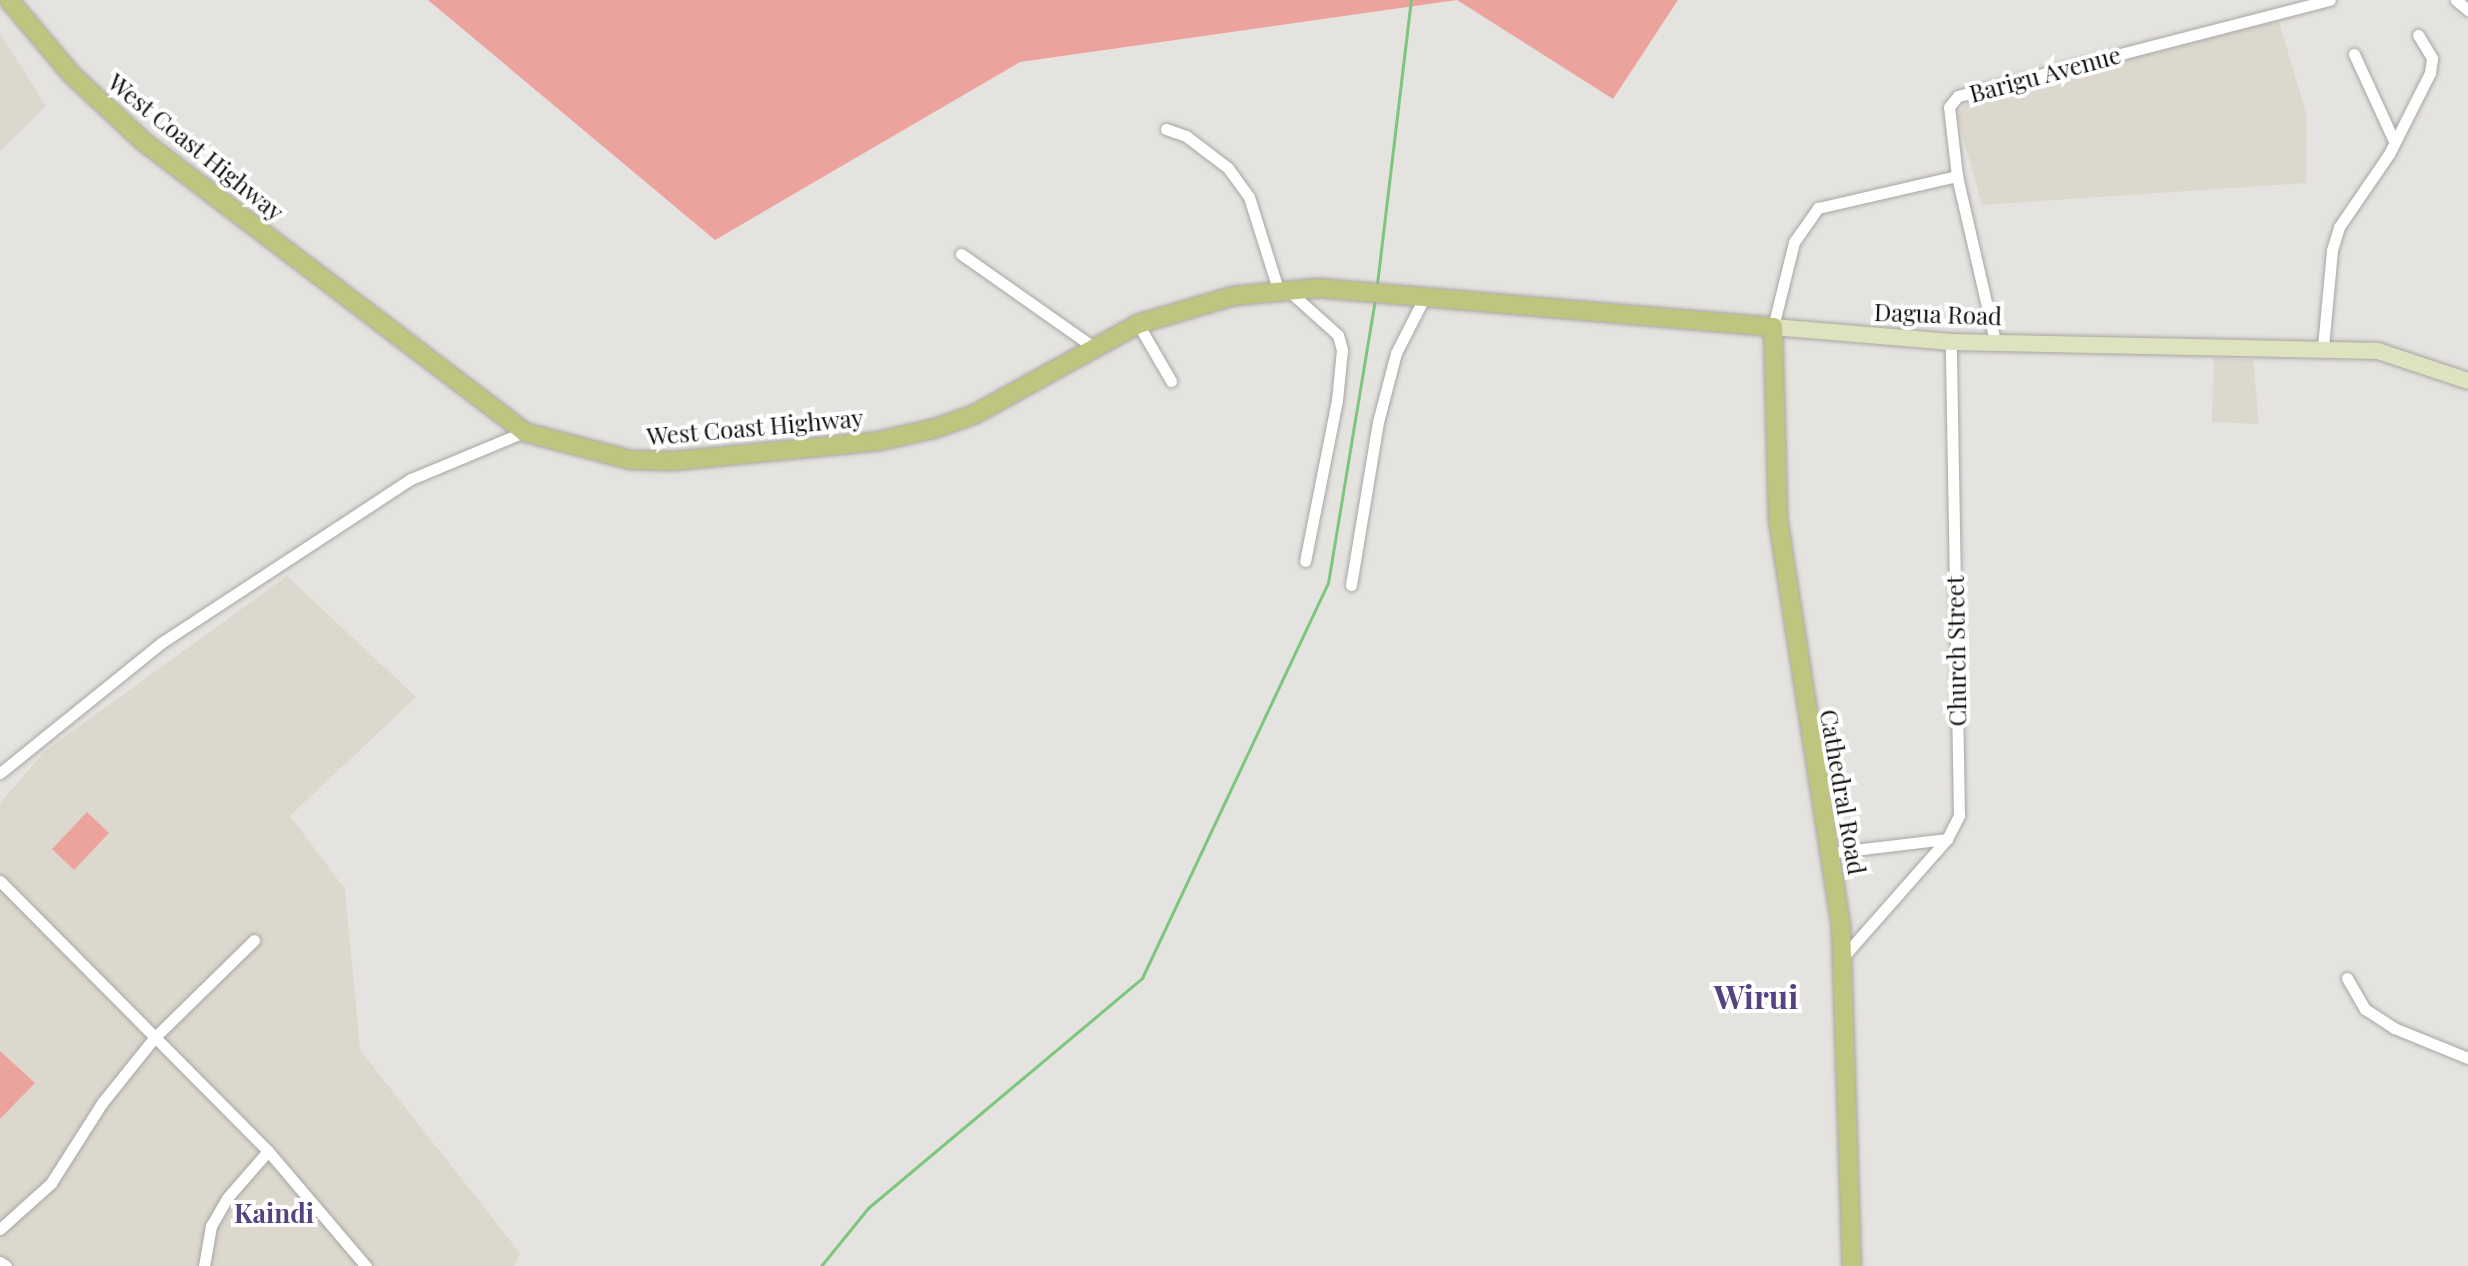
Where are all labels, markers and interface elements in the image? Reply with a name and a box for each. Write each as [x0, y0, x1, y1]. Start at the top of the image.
street label: Barigu Avenue [1966, 40, 2124, 108]
street label: West Coast Highway [102, 67, 290, 227]
street label: Dagua Road [1873, 297, 2003, 331]
street label: West Coast Highway [645, 403, 865, 451]
street label: Church Street [1940, 575, 1972, 727]
street label: Cathedral Road [1814, 707, 1872, 877]
district label: Wirui [1714, 977, 1798, 1015]
district label: Kaindi [234, 1197, 314, 1229]

